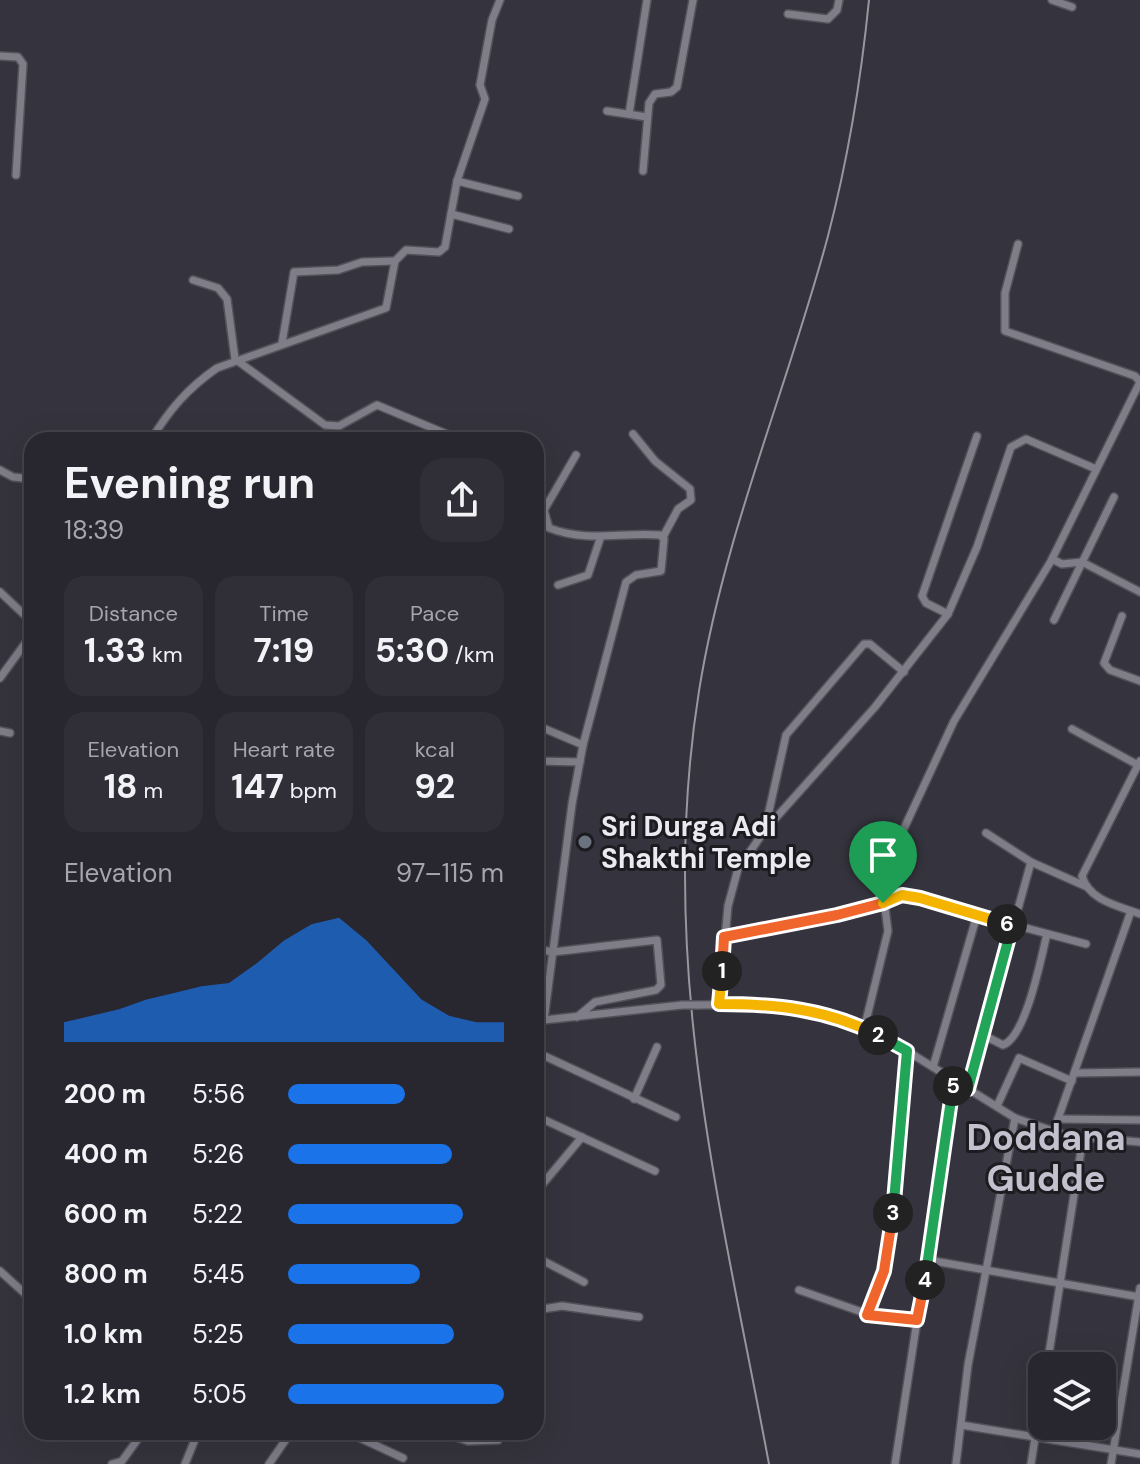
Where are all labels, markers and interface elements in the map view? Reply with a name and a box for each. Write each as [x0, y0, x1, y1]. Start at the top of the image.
text: Evening run [64, 454, 315, 512]
button: share [420, 458, 504, 542]
text: 18:39 [64, 513, 124, 547]
text: Distance [89, 599, 178, 628]
text: Time [259, 599, 309, 628]
text: Pace [410, 599, 459, 628]
text: 1.33 [84, 628, 146, 673]
text: 7:19 [254, 628, 314, 673]
text: 5:30 [375, 628, 449, 673]
text: km [146, 640, 183, 669]
text: /km [449, 640, 494, 669]
text: Elevation [87, 735, 179, 764]
text: Heart rate [233, 735, 335, 764]
text: kcal [415, 735, 455, 764]
text: 18 [104, 764, 138, 809]
text: 147 [231, 764, 284, 809]
text: 92 [414, 764, 455, 809]
text: m [138, 776, 163, 805]
text: bpm [284, 776, 337, 805]
place label: Sri Durga Adi Shakthi Temple [601, 808, 812, 877]
pin [849, 821, 917, 903]
marker: Sri Durga Adi Shakthi Temple [576, 833, 594, 851]
icon: arrive [861, 833, 905, 877]
text: Elevation [64, 856, 172, 890]
text: 97–115 m [396, 856, 504, 890]
pin: 6 [987, 904, 1027, 944]
text: 6 [1000, 909, 1014, 938]
pin: 1 [702, 951, 742, 991]
text: 1 [718, 956, 726, 985]
pin: 2 [858, 1015, 898, 1055]
text: 2 [872, 1020, 884, 1049]
pin: 5 [933, 1066, 973, 1106]
text: 5 [946, 1071, 960, 1100]
text: 200 m [64, 1077, 146, 1111]
text: 5:56 [192, 1077, 245, 1111]
district label: Doddana Gudde [967, 1114, 1125, 1202]
text: 400 m [64, 1137, 148, 1171]
text: 5:26 [192, 1137, 244, 1171]
pin: 3 [873, 1193, 913, 1233]
text: 600 m [64, 1197, 148, 1231]
text: 5:22 [192, 1197, 243, 1231]
text: 3 [886, 1198, 900, 1227]
text: 800 m [64, 1257, 148, 1291]
text: 5:45 [192, 1257, 245, 1291]
pin: 4 [905, 1260, 945, 1300]
text: 4 [918, 1265, 932, 1294]
text: 1.0 km [64, 1317, 143, 1351]
text: 5:25 [192, 1317, 244, 1351]
map controls [1028, 1352, 1116, 1440]
button: layers [1028, 1352, 1116, 1440]
text: 1.2 km [64, 1377, 141, 1411]
text: 5:05 [192, 1377, 247, 1411]

